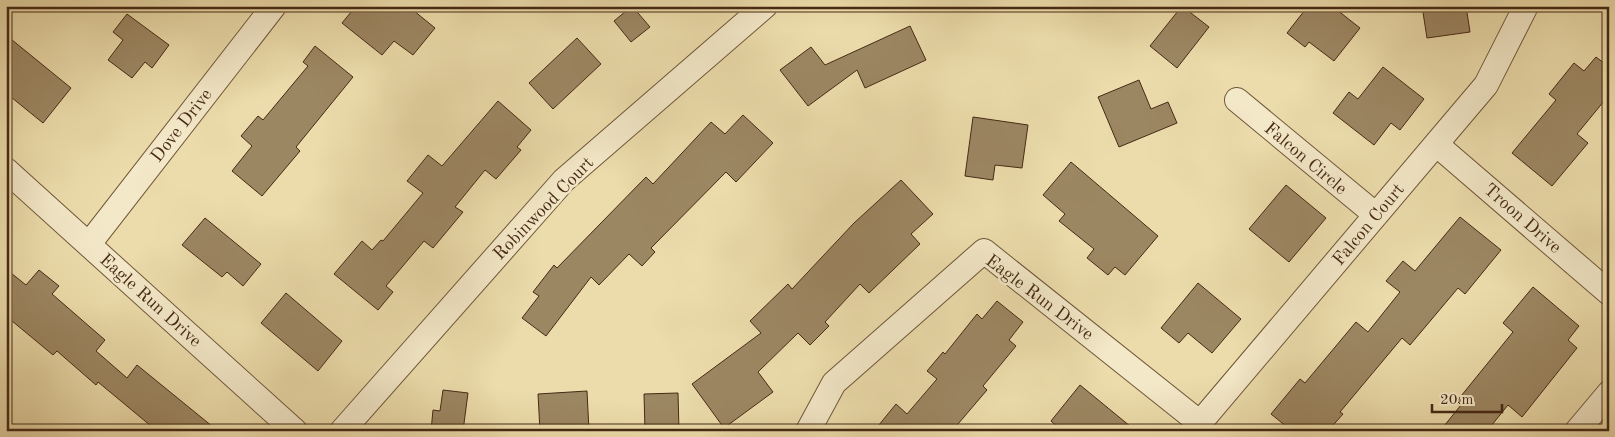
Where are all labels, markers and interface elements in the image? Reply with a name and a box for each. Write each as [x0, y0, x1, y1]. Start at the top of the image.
street label: Dove Drive [148, 86, 216, 166]
street label: Falcon Circle [1261, 119, 1350, 198]
street label: Robinwood Court [490, 154, 597, 264]
street label: Falcon Court [1330, 180, 1408, 269]
street label: Troon Drive [1480, 180, 1565, 257]
street label: Eagle Run Drive [96, 251, 205, 351]
street label: Eagle Run Drive [982, 252, 1097, 344]
scale bar [1432, 382, 1502, 414]
text: 20 m [1440, 393, 1474, 408]

